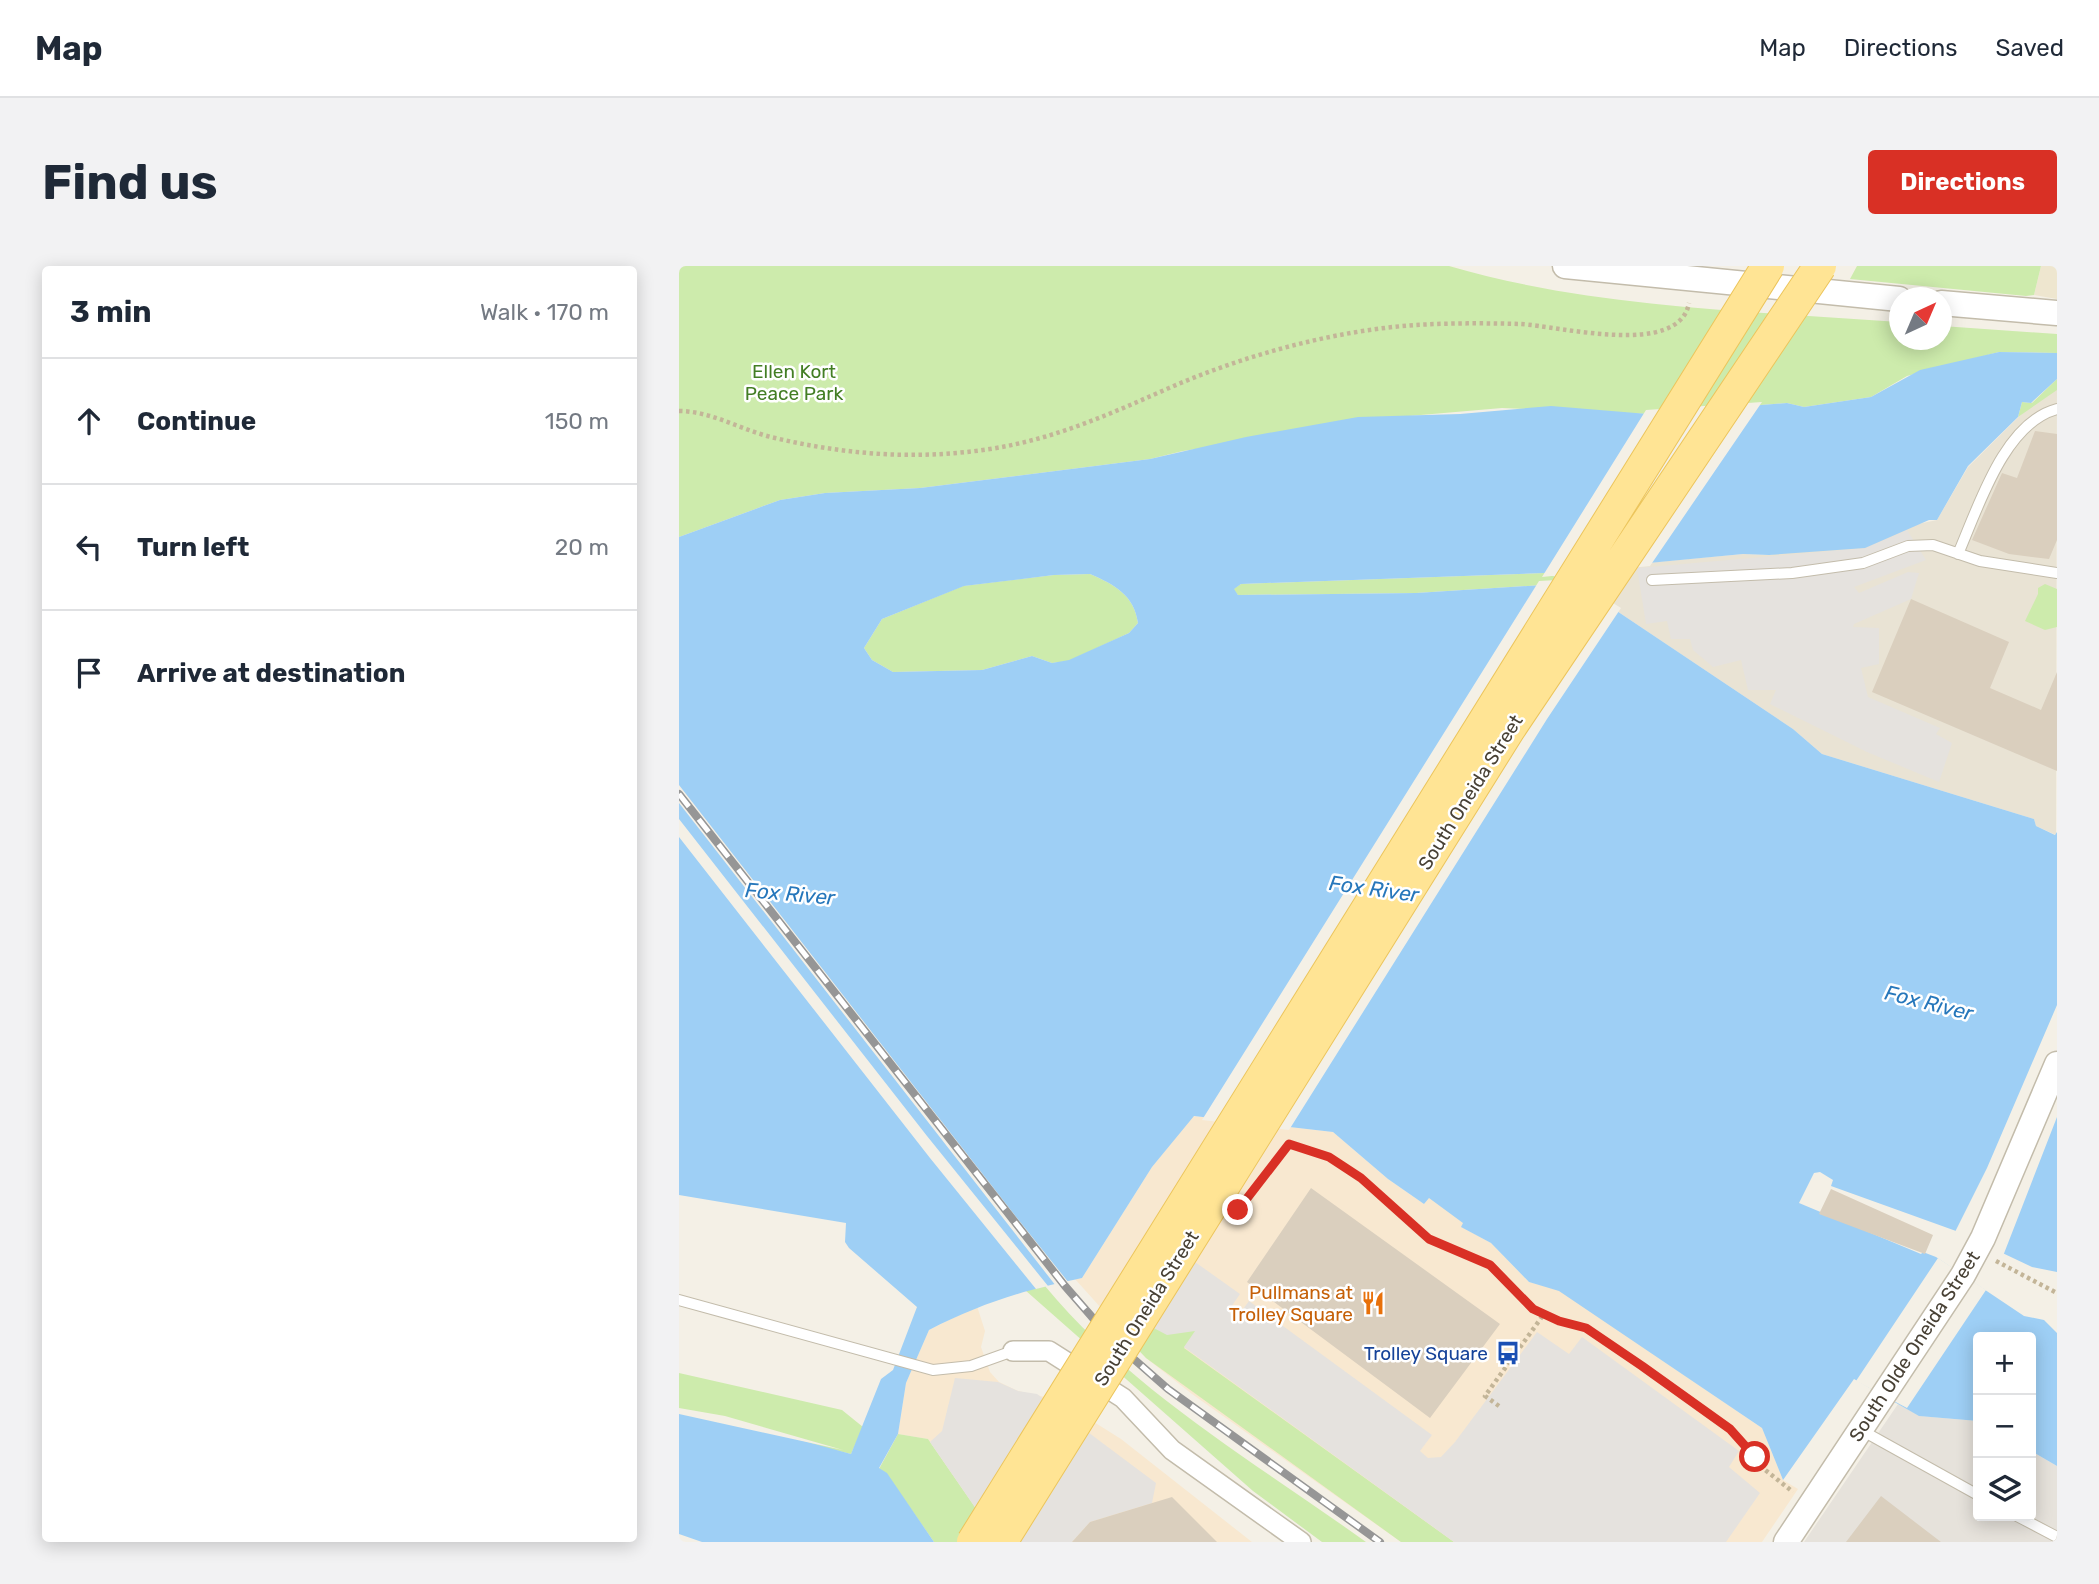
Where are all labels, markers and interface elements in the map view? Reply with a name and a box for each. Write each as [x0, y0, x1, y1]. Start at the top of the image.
text: Map [35, 29, 103, 68]
text: Map [1759, 34, 1806, 62]
text: Directions [1844, 34, 1957, 62]
text: Saved [1995, 34, 2064, 62]
button: Directions [1868, 150, 2057, 214]
text: Find us [42, 153, 218, 211]
north arrow [1889, 287, 1952, 350]
text: 3 min [70, 294, 152, 330]
text: Walk · 170 m [480, 298, 609, 326]
park label: Ellen Kort Peace Park [745, 360, 843, 405]
icon: ahead [70, 402, 108, 440]
text: Continue [137, 406, 256, 437]
text: 150 m [545, 407, 609, 435]
icon: left [70, 528, 108, 566]
text: Turn left [137, 532, 249, 563]
text: 20 m [555, 533, 609, 561]
icon: arrive [70, 654, 108, 692]
text: Arrive at destination [137, 658, 405, 689]
street label: South Oneida Street [1413, 710, 1528, 874]
water label: Fox River [1328, 870, 1421, 907]
water label: Fox River [744, 877, 837, 910]
water label: Fox River [1882, 979, 1977, 1026]
route end [1222, 1194, 1253, 1225]
street label: South Oneida Street [1089, 1226, 1204, 1390]
street label: South Olde Oneida Street [1844, 1246, 1985, 1446]
place label: Pullmans at Trolley Square [1229, 1281, 1354, 1326]
restaurant icon: Pullmans at Trolley Square [1359, 1289, 1387, 1317]
map controls [1973, 1332, 2036, 1521]
button: + [1973, 1332, 2036, 1395]
bus stop icon: Trolley Square [1494, 1339, 1522, 1367]
place label: Trolley Square [1364, 1342, 1488, 1365]
button: − [1973, 1395, 2036, 1458]
route start [1739, 1441, 1770, 1472]
button: layers [1973, 1458, 2036, 1521]

